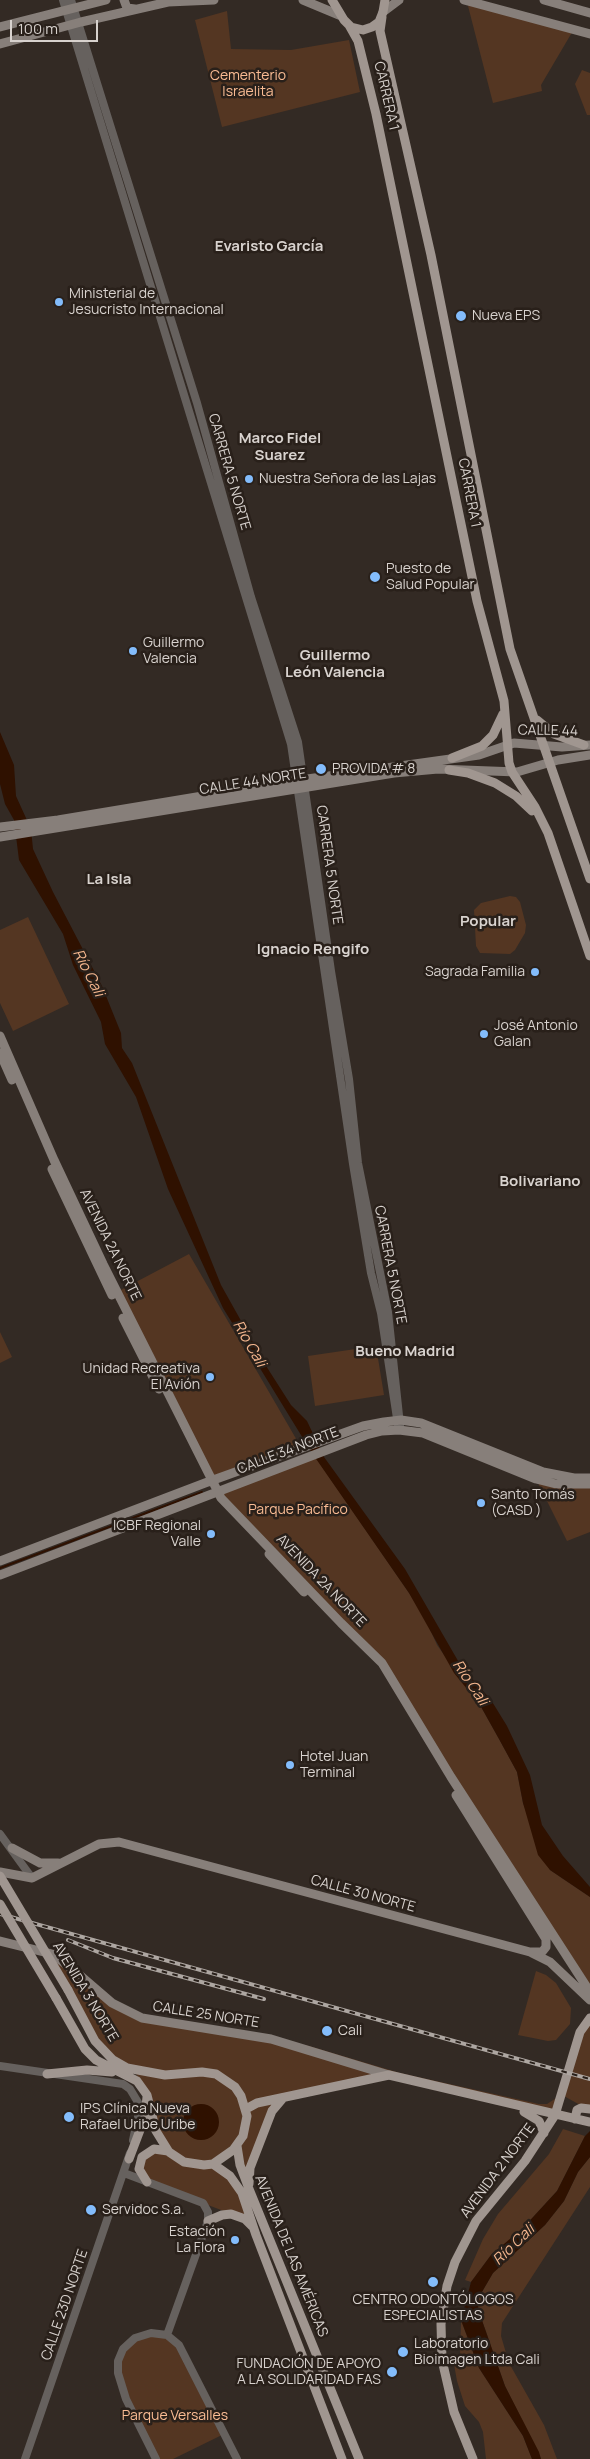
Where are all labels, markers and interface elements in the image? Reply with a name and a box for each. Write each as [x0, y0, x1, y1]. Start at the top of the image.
scale bar [12, 10, 100, 42]
text: 100 m [18, 18, 58, 39]
street label: CARRERA 1 [370, 60, 402, 132]
park label: Cementerio Israelita [210, 68, 286, 100]
district label: Evaristo García [215, 238, 323, 256]
place label: Ministerial de Jesucristo Internacional [69, 286, 224, 318]
marker: Ministerial de Jesucristo Internacional [53, 296, 65, 308]
place label: Nueva EPS [472, 308, 540, 324]
marker: Nueva EPS [454, 309, 468, 323]
street label: CARRERA 5 NORTE [204, 412, 254, 532]
district label: Marco Fidel Suarez [239, 430, 321, 465]
street label: CARRERA 1 [454, 457, 484, 529]
place label: Nuestra Señora de las Lajas [259, 471, 436, 487]
marker: Nuestra Señora de las Lajas [243, 473, 255, 485]
place label: Puesto de Salud Popular [386, 561, 474, 594]
marker: Puesto de Salud Popular [368, 570, 382, 584]
place label: Guillermo Valencia [143, 635, 204, 668]
marker: Guillermo Valencia [127, 645, 139, 657]
district label: Guillermo León Valencia [285, 647, 385, 682]
street label: CALLE 44 [518, 722, 578, 740]
place label: PROVIDA # 8 [332, 761, 415, 777]
marker: PROVIDA # 8 [314, 762, 328, 776]
street label: CALLE 44 NORTE [198, 765, 308, 799]
street label: CARRERA 5 NORTE [312, 804, 346, 926]
district label: La Isla [87, 871, 131, 889]
district label: Popular [460, 913, 516, 931]
district label: Ignacio Rengifo [257, 941, 369, 959]
water label: Río Cali [68, 946, 108, 1000]
place label: Sagrada Familia [425, 964, 525, 980]
marker: Sagrada Familia [529, 966, 541, 978]
place label: José Antonio Galan [494, 1018, 578, 1050]
marker: José Antonio Galan [478, 1028, 490, 1040]
district label: Bolivariano [500, 1173, 580, 1191]
street label: AVENIDA 2A NORTE [76, 1186, 144, 1304]
street label: CARRERA 5 NORTE [370, 1204, 410, 1326]
water label: Río Cali [228, 1317, 270, 1371]
district label: Bueno Madrid [355, 1343, 455, 1361]
place label: Unidad Recreativa El Avión [83, 1361, 200, 1394]
marker: Unidad Recreativa El Avión [204, 1371, 216, 1383]
street label: CALLE 34 NORTE [235, 1424, 341, 1478]
place label: Santo Tomás (CASD ) [491, 1487, 575, 1520]
marker: Santo Tomás (CASD ) [475, 1497, 487, 1509]
park label: Parque Pacífico [248, 1502, 348, 1518]
place label: ICBF Regional Valle [113, 1518, 201, 1550]
marker: ICBF Regional Valle [205, 1528, 217, 1540]
street label: AVENIDA 2A NORTE [273, 1531, 369, 1631]
water label: Río Cali [448, 1657, 492, 1709]
place label: Hotel Juan Terminal [300, 1749, 368, 1781]
marker: Hotel Juan Terminal [284, 1759, 296, 1771]
street label: CALLE 30 NORTE [309, 1872, 417, 1916]
street label: AVENIDA 3 NORTE [49, 1939, 121, 2045]
street label: CALLE 25 NORTE [152, 1998, 260, 2032]
place label: Cali [338, 2023, 362, 2039]
marker: Cali [320, 2024, 334, 2038]
place label: IPS Clínica Nueva Rafael Uribe Uribe [80, 2101, 195, 2134]
marker: IPS Clínica Nueva Rafael Uribe Uribe [62, 2110, 76, 2124]
street label: AVENIDA 2 NORTE [457, 2121, 539, 2221]
street label: AVENIDA DE LAS AMÉRICAS [251, 2173, 331, 2339]
place label: Servidoc S.a. [102, 2202, 185, 2218]
marker: Servidoc S.a. [84, 2203, 98, 2217]
water label: Río Cali [489, 2221, 539, 2269]
place label: Estación La Flora [169, 2224, 225, 2256]
marker: Estación La Flora [229, 2234, 241, 2246]
street label: CALLE 23D NORTE [38, 2247, 92, 2363]
marker: CENTRO ODONTÓLOGOS ESPECIALISTAS [426, 2275, 440, 2289]
place label: CENTRO ODONTÓLOGOS ESPECIALISTAS [352, 2292, 514, 2324]
place label: Laboratorio Bioimagen Ltda Cali [414, 2336, 540, 2368]
marker: Laboratorio Bioimagen Ltda Cali [396, 2345, 410, 2359]
place label: FUNDACIÓN DE APOYO A LA SOLIDARIDAD FAS [236, 2356, 381, 2388]
marker: FUNDACIÓN DE APOYO A LA SOLIDARIDAD FAS [385, 2365, 399, 2379]
park label: Parque Versalles [122, 2408, 228, 2424]

